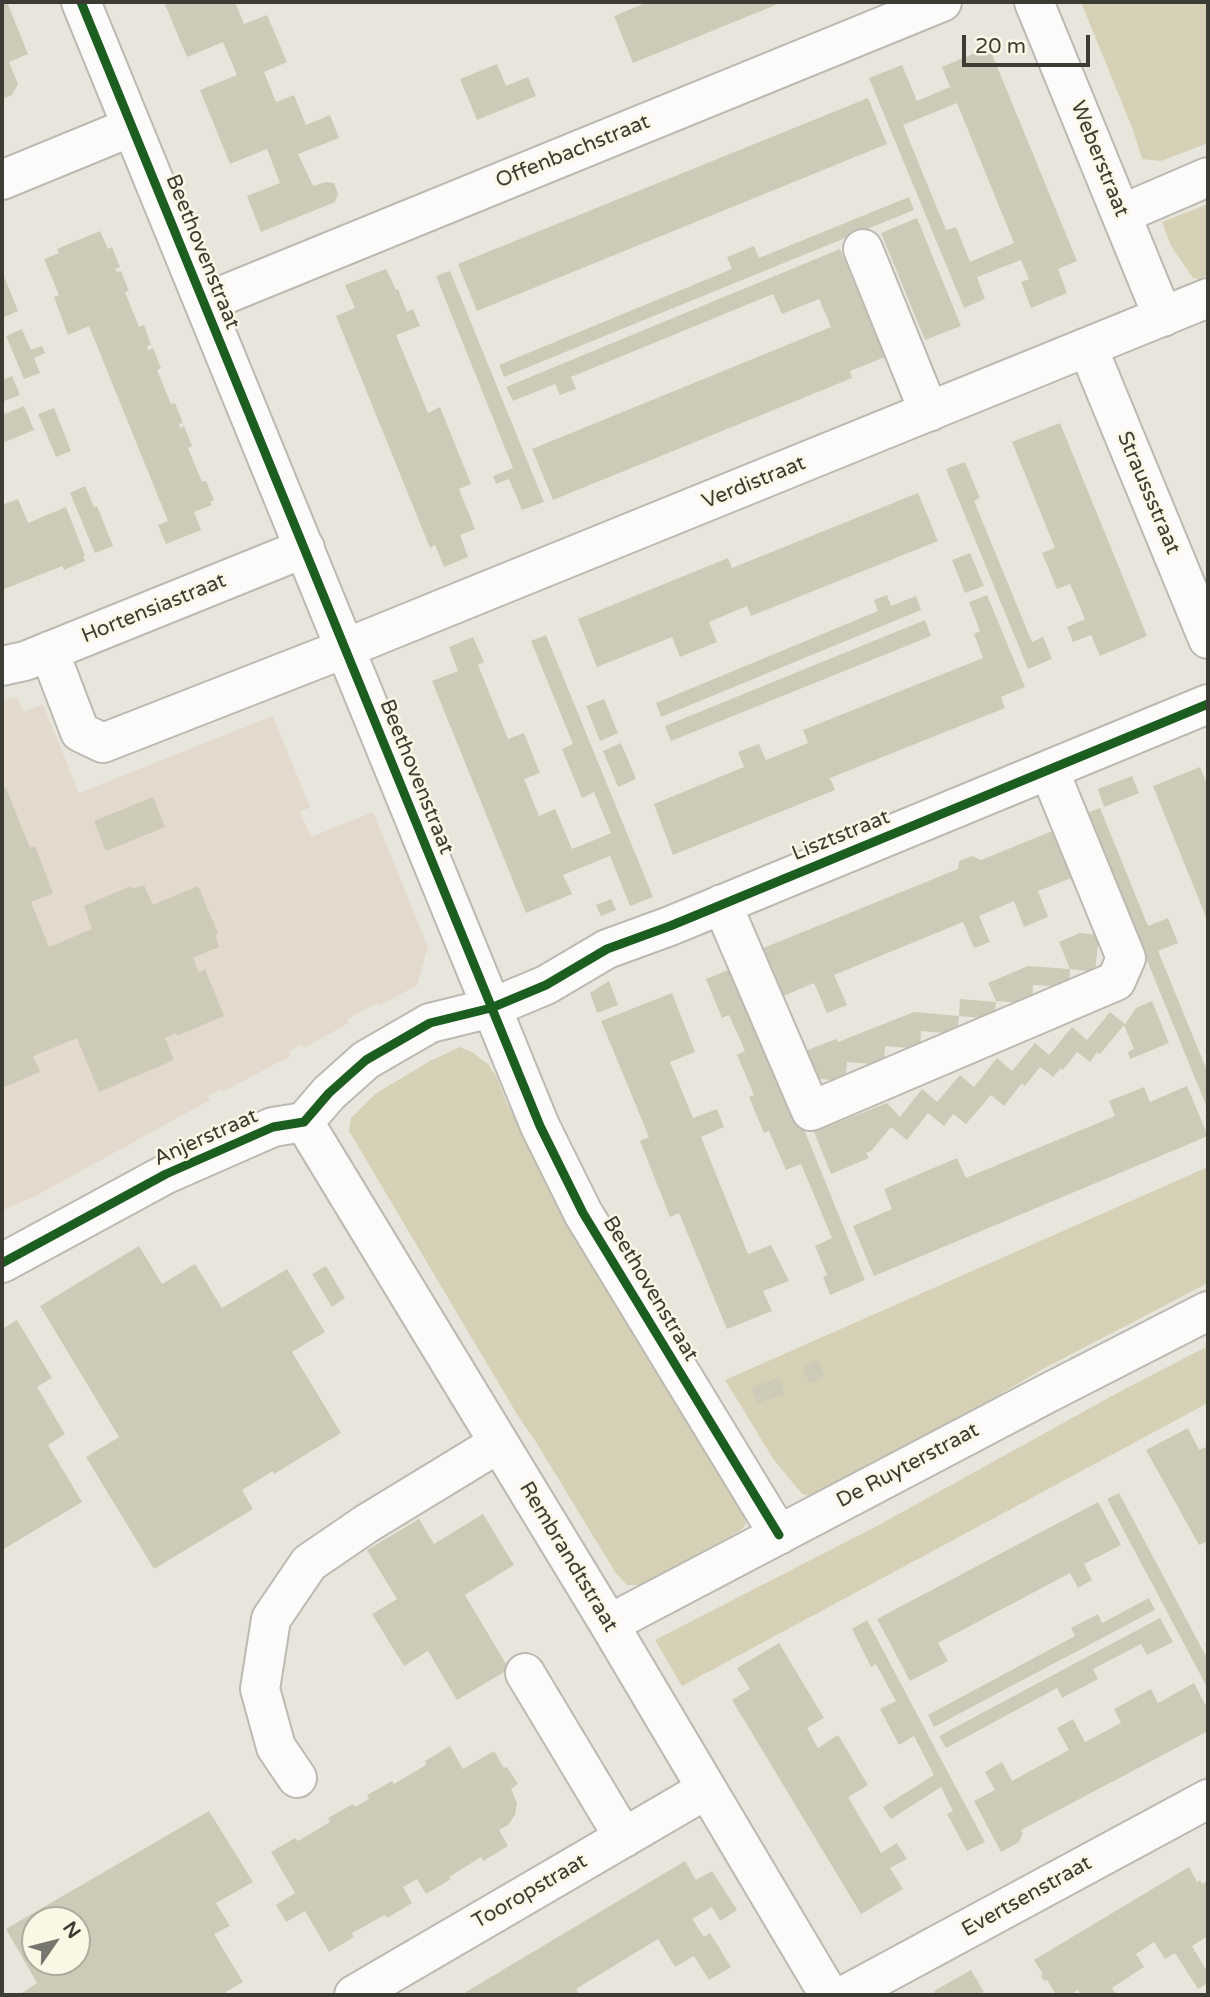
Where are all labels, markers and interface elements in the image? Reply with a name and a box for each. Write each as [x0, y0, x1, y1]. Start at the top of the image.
scale bar [965, 21, 1093, 65]
text: 20 m [975, 34, 1026, 59]
street label: Weberstraat [1064, 97, 1134, 221]
street label: Offenbachstraat [492, 110, 654, 194]
street label: Beethovenstraat [159, 171, 245, 333]
street label: Straussstraat [1111, 428, 1185, 558]
street label: Verdistraat [699, 451, 809, 515]
street label: Hortensiastraat [78, 569, 230, 649]
street label: Beethovenstraat [373, 696, 459, 858]
street label: Lisztstraat [788, 805, 894, 867]
street label: Anjerstraat [150, 1104, 262, 1172]
street label: Beethovenstraat [597, 1212, 703, 1366]
street label: De Ruyterstraat [833, 1418, 983, 1514]
street label: Rembrandtstraat [513, 1477, 623, 1637]
street label: Tooropstraat [468, 1849, 592, 1935]
street label: Evertsenstraat [958, 1851, 1096, 1943]
north arrow [21, 1906, 91, 1976]
text: N [58, 1918, 85, 1943]

